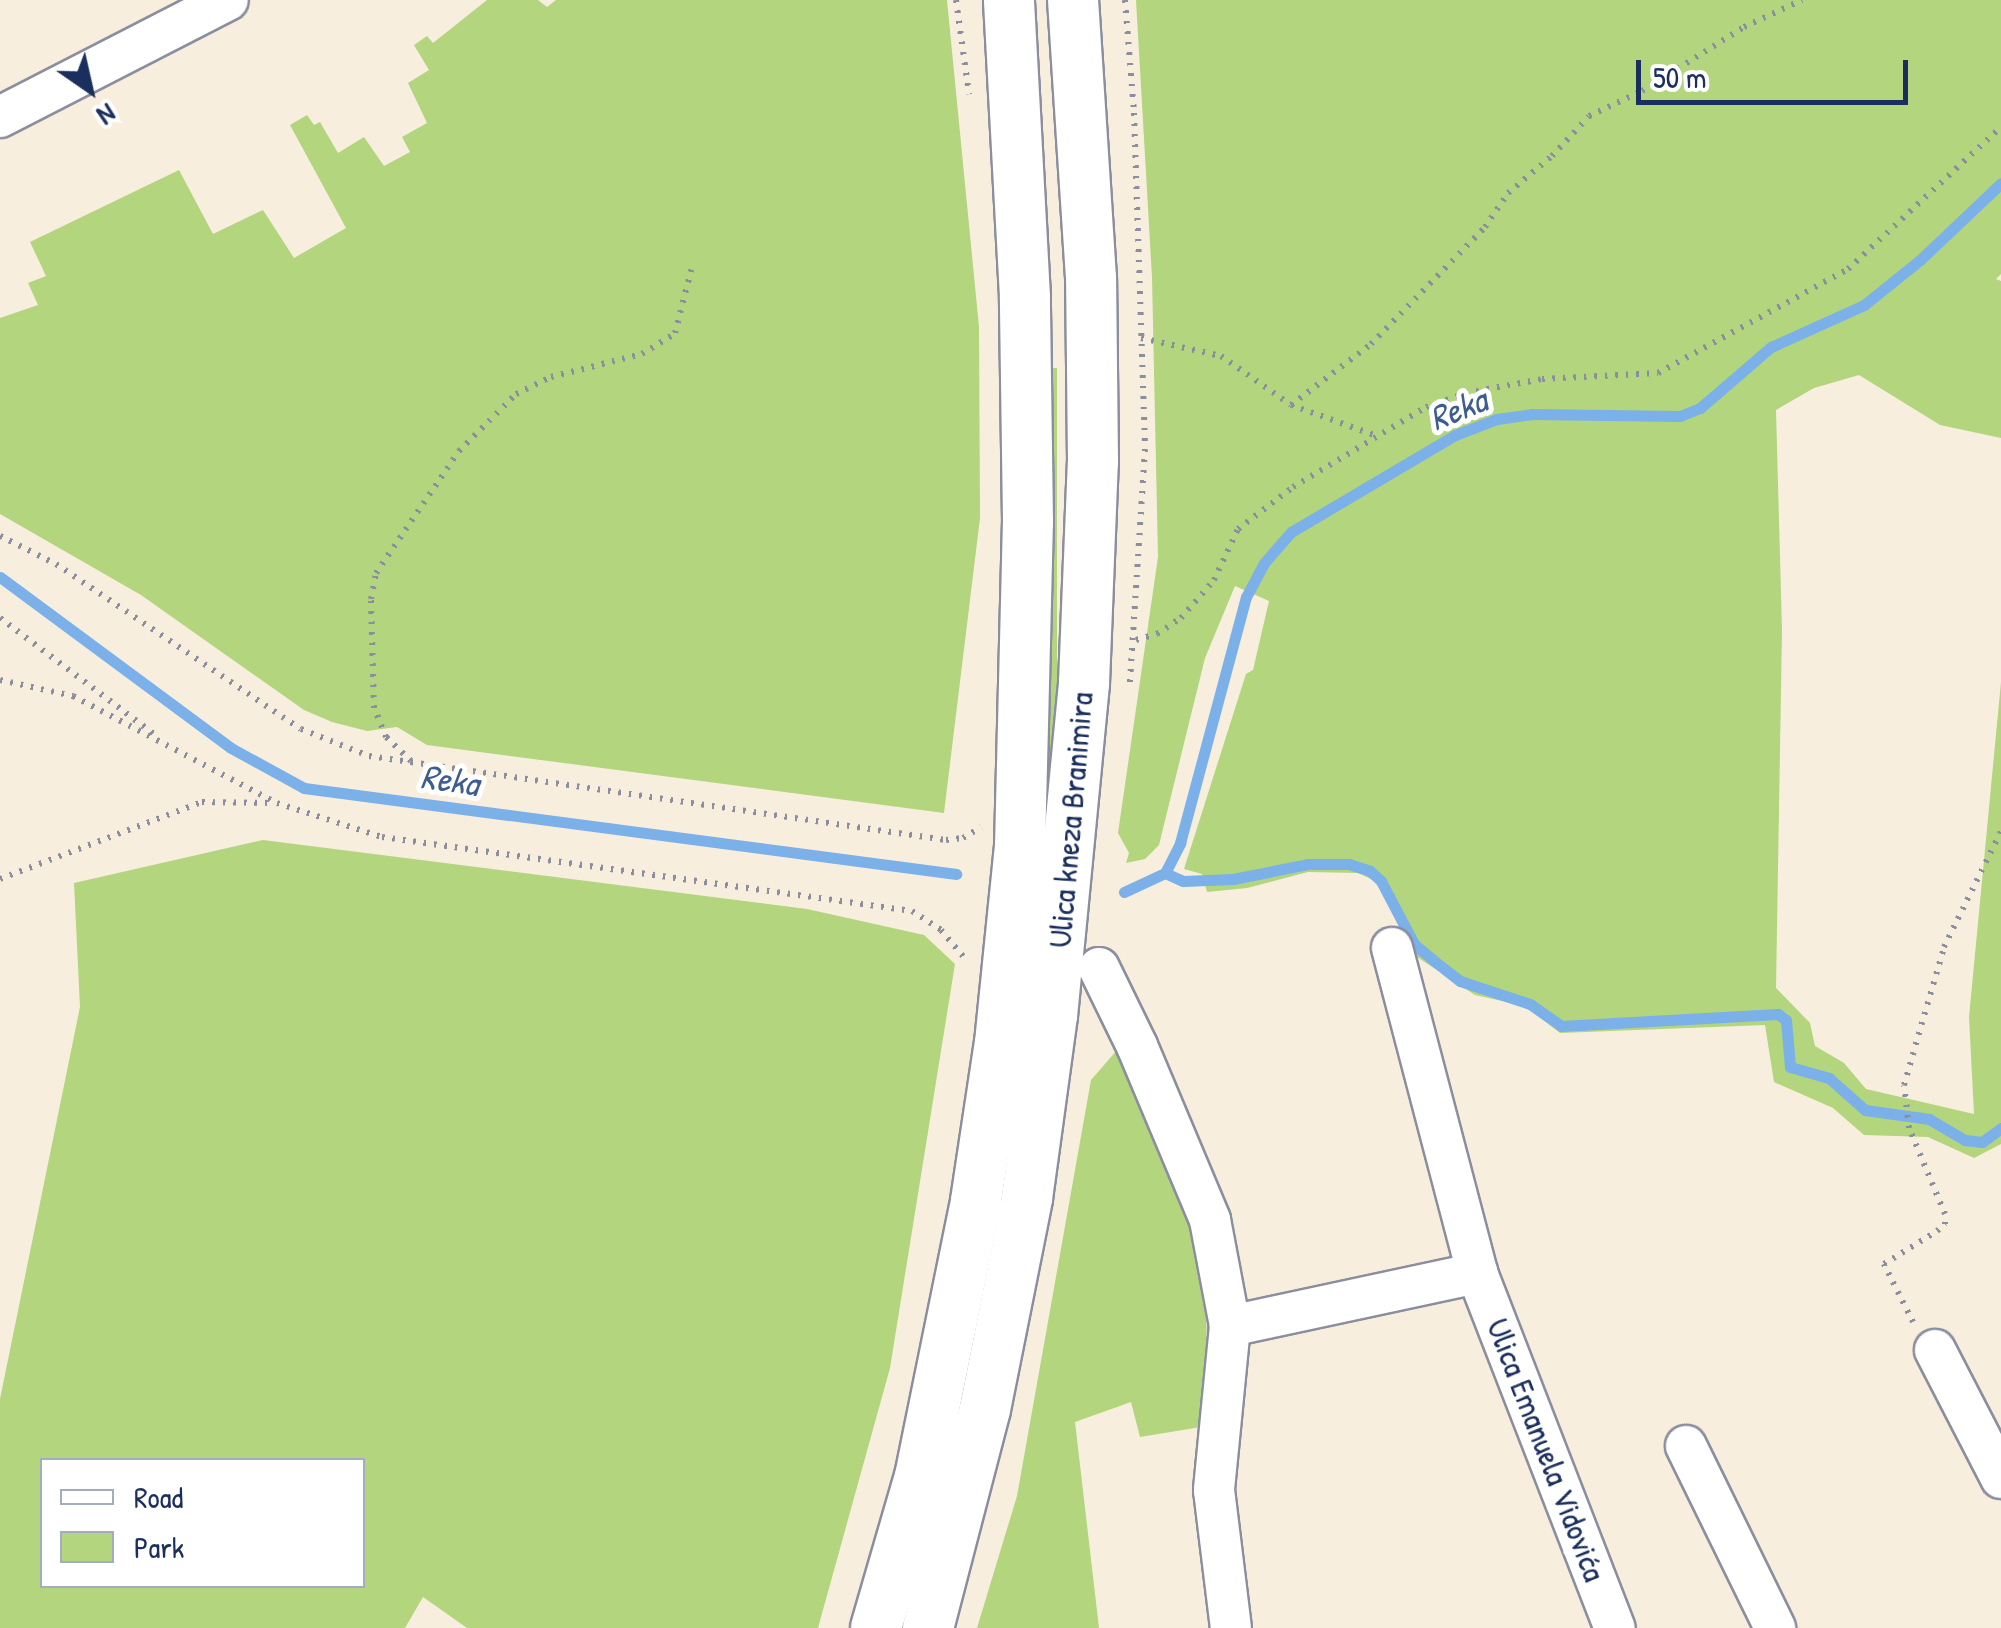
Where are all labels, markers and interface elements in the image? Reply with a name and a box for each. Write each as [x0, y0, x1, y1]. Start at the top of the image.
north arrow [40, 40, 140, 140]
scale bar [1641, 40, 1914, 102]
text: 50 m [1653, 57, 1706, 97]
text: N [90, 95, 124, 135]
water label: Reka [1423, 379, 1493, 439]
street label: Ulica kneza Branimira [1041, 691, 1101, 949]
water label: Reka [418, 755, 482, 805]
street label: Ulica Emanuela Vidovića [1478, 1313, 1614, 1587]
legend [40, 1458, 365, 1588]
text: Road [134, 1477, 183, 1517]
text: Park [134, 1527, 184, 1567]

